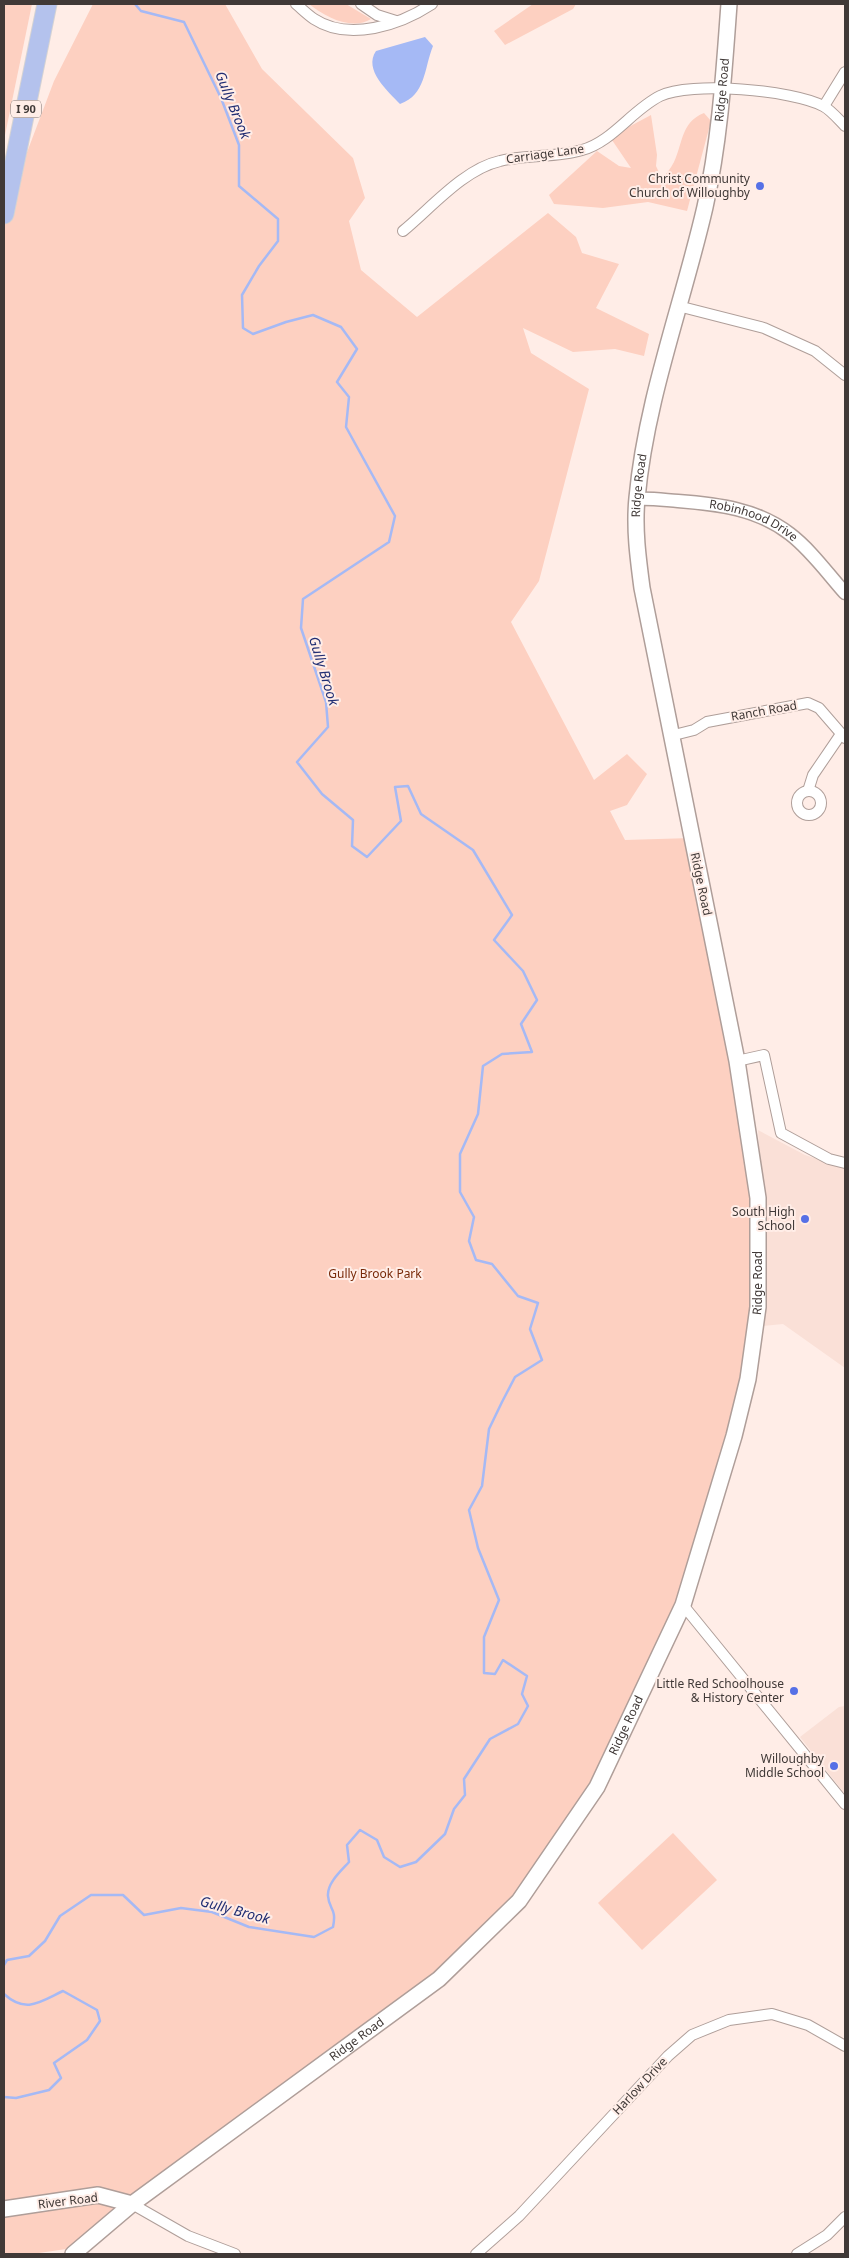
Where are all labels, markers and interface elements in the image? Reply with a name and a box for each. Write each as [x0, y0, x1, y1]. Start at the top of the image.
street label: Ridge Road [710, 57, 733, 123]
water label: Gully Brook [211, 68, 256, 142]
road number: I 90 [11, 100, 41, 118]
street label: Carriage Lane [505, 140, 585, 167]
place label: Christ Community Church of Willoughby [629, 170, 751, 201]
marker: Christ Community Church of Willoughby [754, 180, 766, 192]
street label: Ridge Road [627, 452, 651, 518]
street label: Robinhood Drive [708, 495, 802, 545]
water label: Gully Brook [305, 634, 344, 709]
street label: Ranch Road [730, 696, 798, 725]
street label: Ridge Road [687, 851, 716, 917]
place label: South High School [732, 1203, 795, 1234]
marker: South High School [799, 1213, 811, 1225]
street label: Ridge Road [748, 1251, 766, 1316]
park label: Gully Brook Park [328, 1265, 422, 1282]
place label: Little Red Schoolhouse & History Center [656, 1675, 784, 1706]
marker: Little Red Schoolhouse & History Center [788, 1685, 800, 1697]
street label: Ridge Road [604, 1693, 647, 1758]
place label: Willoughby Middle School [745, 1750, 825, 1781]
marker: Willoughby Middle School [828, 1760, 840, 1772]
water label: Gully Brook [198, 1891, 273, 1928]
street label: Ridge Road [326, 2013, 387, 2065]
street label: Harlow Drive [609, 2053, 671, 2118]
street label: River Road [37, 2188, 99, 2213]

